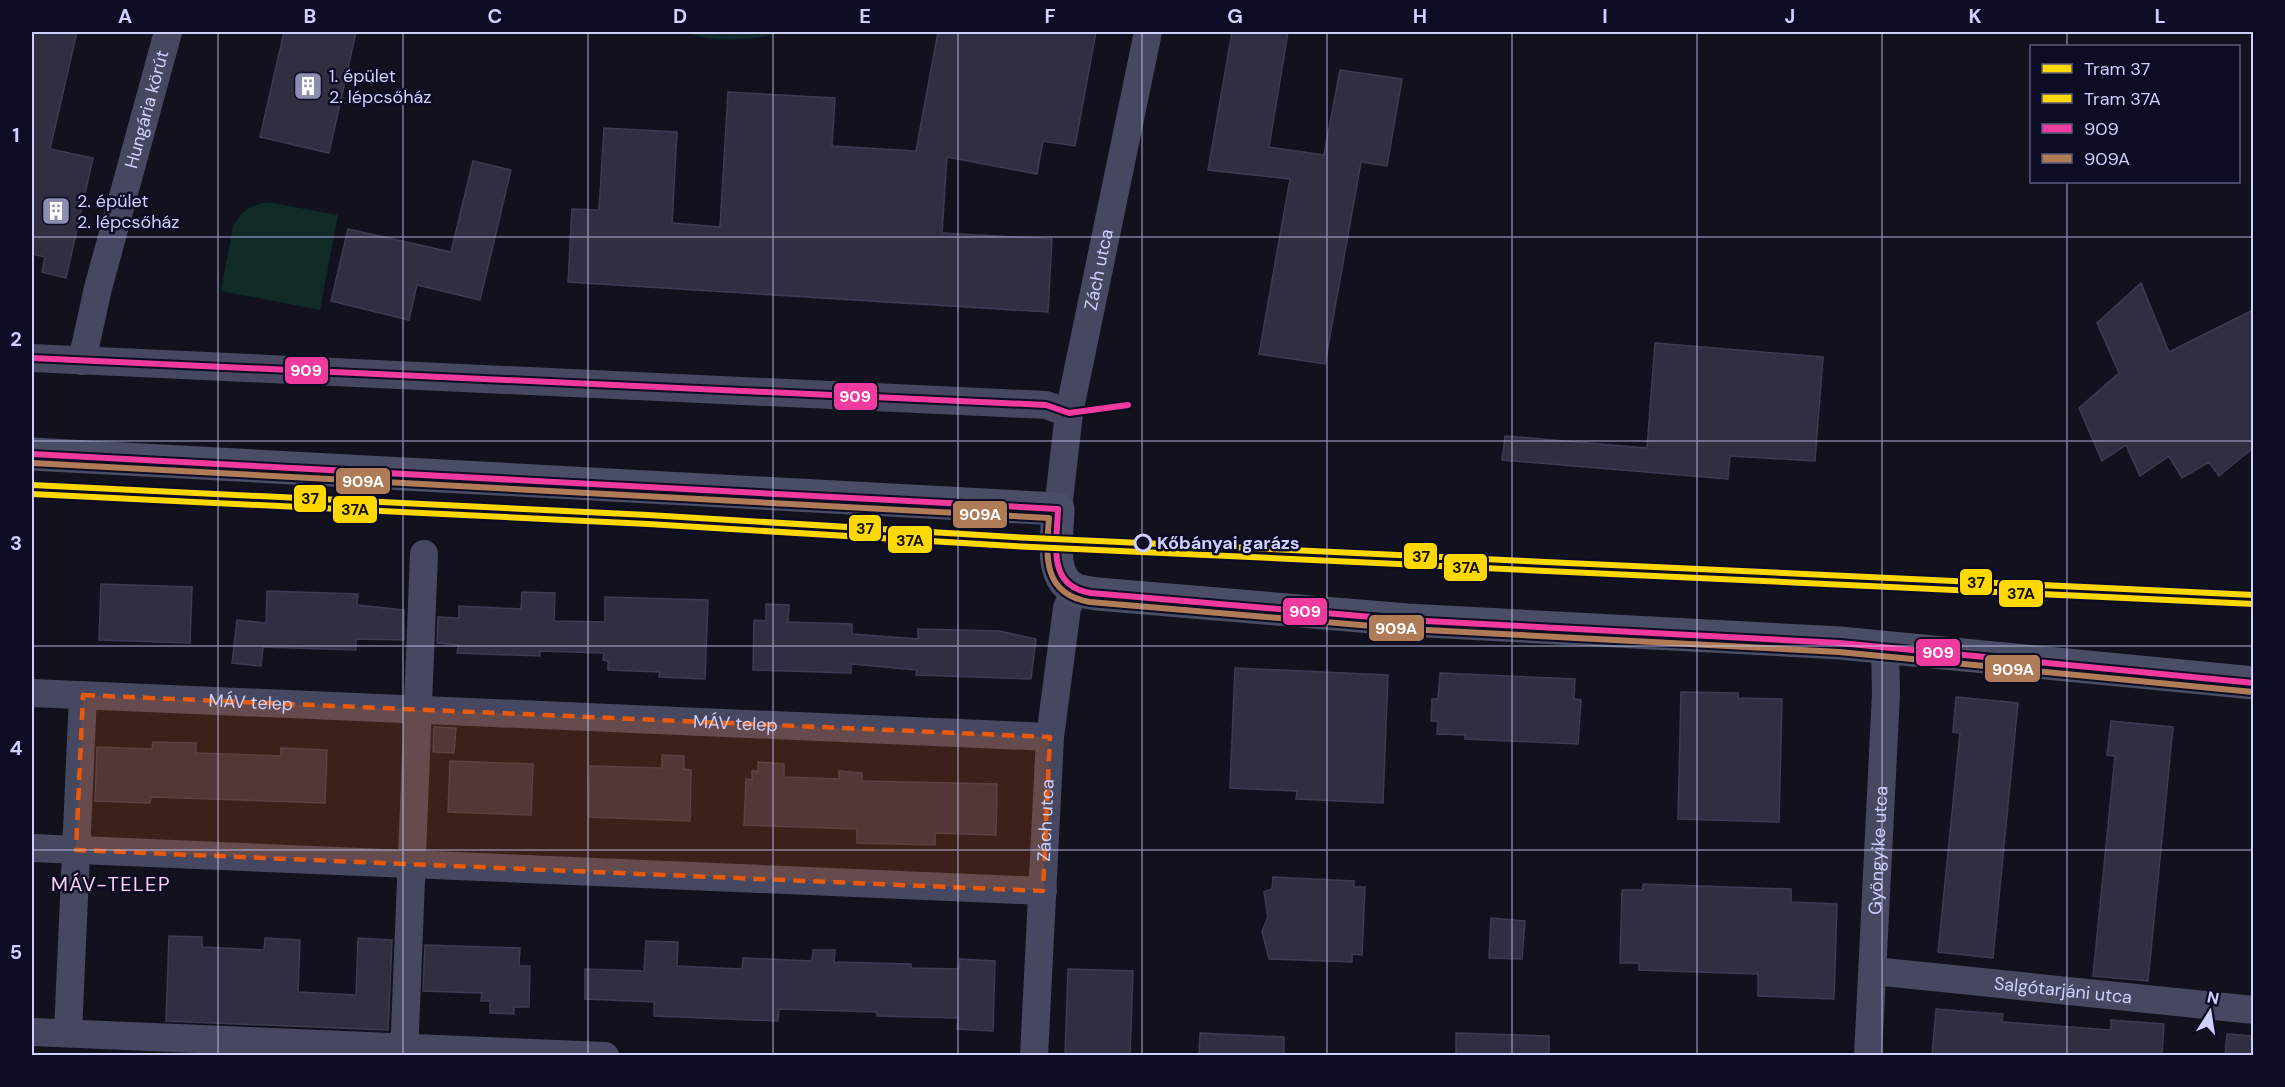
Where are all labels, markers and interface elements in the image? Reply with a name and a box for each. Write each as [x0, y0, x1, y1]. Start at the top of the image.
text: A [118, 3, 132, 29]
text: B [304, 3, 316, 29]
text: C [488, 3, 502, 29]
text: D [673, 3, 687, 29]
text: E [859, 3, 871, 29]
text: F [1044, 3, 1056, 29]
text: G [1227, 3, 1243, 29]
text: H [1413, 3, 1427, 29]
text: I [1602, 3, 1608, 29]
text: J [1785, 3, 1795, 29]
text: K [1968, 3, 1982, 29]
text: L [2154, 3, 2166, 29]
legend [2030, 45, 2240, 183]
street label: Hungária körút [119, 47, 174, 171]
text: Tram 37 [2084, 57, 2150, 81]
place label: 1. épület 2. lépcsőház [329, 64, 432, 109]
building icon: 1. épület 2. lépcsőház [292, 70, 324, 102]
text: Tram 37A [2084, 87, 2161, 111]
text: 909 [2084, 117, 2119, 141]
text: 1 [12, 122, 20, 148]
text: 909A [2084, 147, 2130, 171]
place label: 2. épület 2. lépcsőház [77, 189, 180, 234]
building icon: 2. épület 2. lépcsőház [40, 195, 72, 227]
street label: Zách utca [1079, 227, 1119, 312]
text: 2 [10, 326, 22, 352]
line badge: 909 [284, 356, 329, 385]
text: 909 [290, 360, 322, 381]
line badge: 909 [833, 382, 878, 411]
text: 909 [839, 386, 871, 407]
line badge: 909A [335, 467, 391, 495]
text: 909A [342, 471, 384, 492]
line badge: 37 [293, 484, 327, 513]
text: 37 [301, 488, 319, 509]
line badge: 37A [332, 495, 378, 524]
text: 37A [341, 499, 369, 520]
line badge: 909A [952, 500, 1008, 529]
text: 909A [959, 504, 1001, 525]
line badge: 37 [848, 514, 882, 542]
text: 37 [856, 518, 874, 539]
line badge: 37A [887, 525, 933, 554]
text: 3 [10, 530, 22, 556]
text: 37A [896, 530, 924, 551]
place label: Kőbányai garázs [1157, 531, 1300, 555]
marker: Kőbányai garázs [1134, 534, 1152, 552]
line badge: 37 [1403, 542, 1438, 570]
text: 37 [1412, 546, 1430, 567]
line badge: 37A [1443, 553, 1488, 582]
text: 37A [1452, 557, 1480, 578]
line badge: 37 [1959, 568, 1993, 596]
text: 37 [1967, 572, 1985, 593]
line badge: 37A [1998, 579, 2044, 608]
text: 37A [2007, 583, 2035, 604]
line badge: 909 [1282, 597, 1328, 626]
text: 909 [1289, 601, 1321, 622]
line badge: 909A [1368, 614, 1425, 642]
text: 909A [1375, 618, 1417, 639]
line badge: 909 [1915, 638, 1961, 667]
text: 909 [1922, 642, 1954, 663]
line badge: 909A [1984, 654, 2041, 683]
text: 909A [1992, 659, 2034, 680]
street label: MÁV telep [208, 689, 294, 716]
street label: MÁV telep [692, 710, 778, 737]
text: 4 [10, 735, 23, 761]
street label: Zách utca [1032, 779, 1060, 862]
street label: Gyöngyike utca [1863, 785, 1893, 915]
district label: MÁV-TELEP [51, 871, 171, 897]
text: 5 [10, 939, 22, 965]
street label: Salgótarjáni utca [1993, 971, 2133, 1009]
north arrow [2180, 982, 2240, 1042]
text: N [2205, 986, 2221, 1009]

